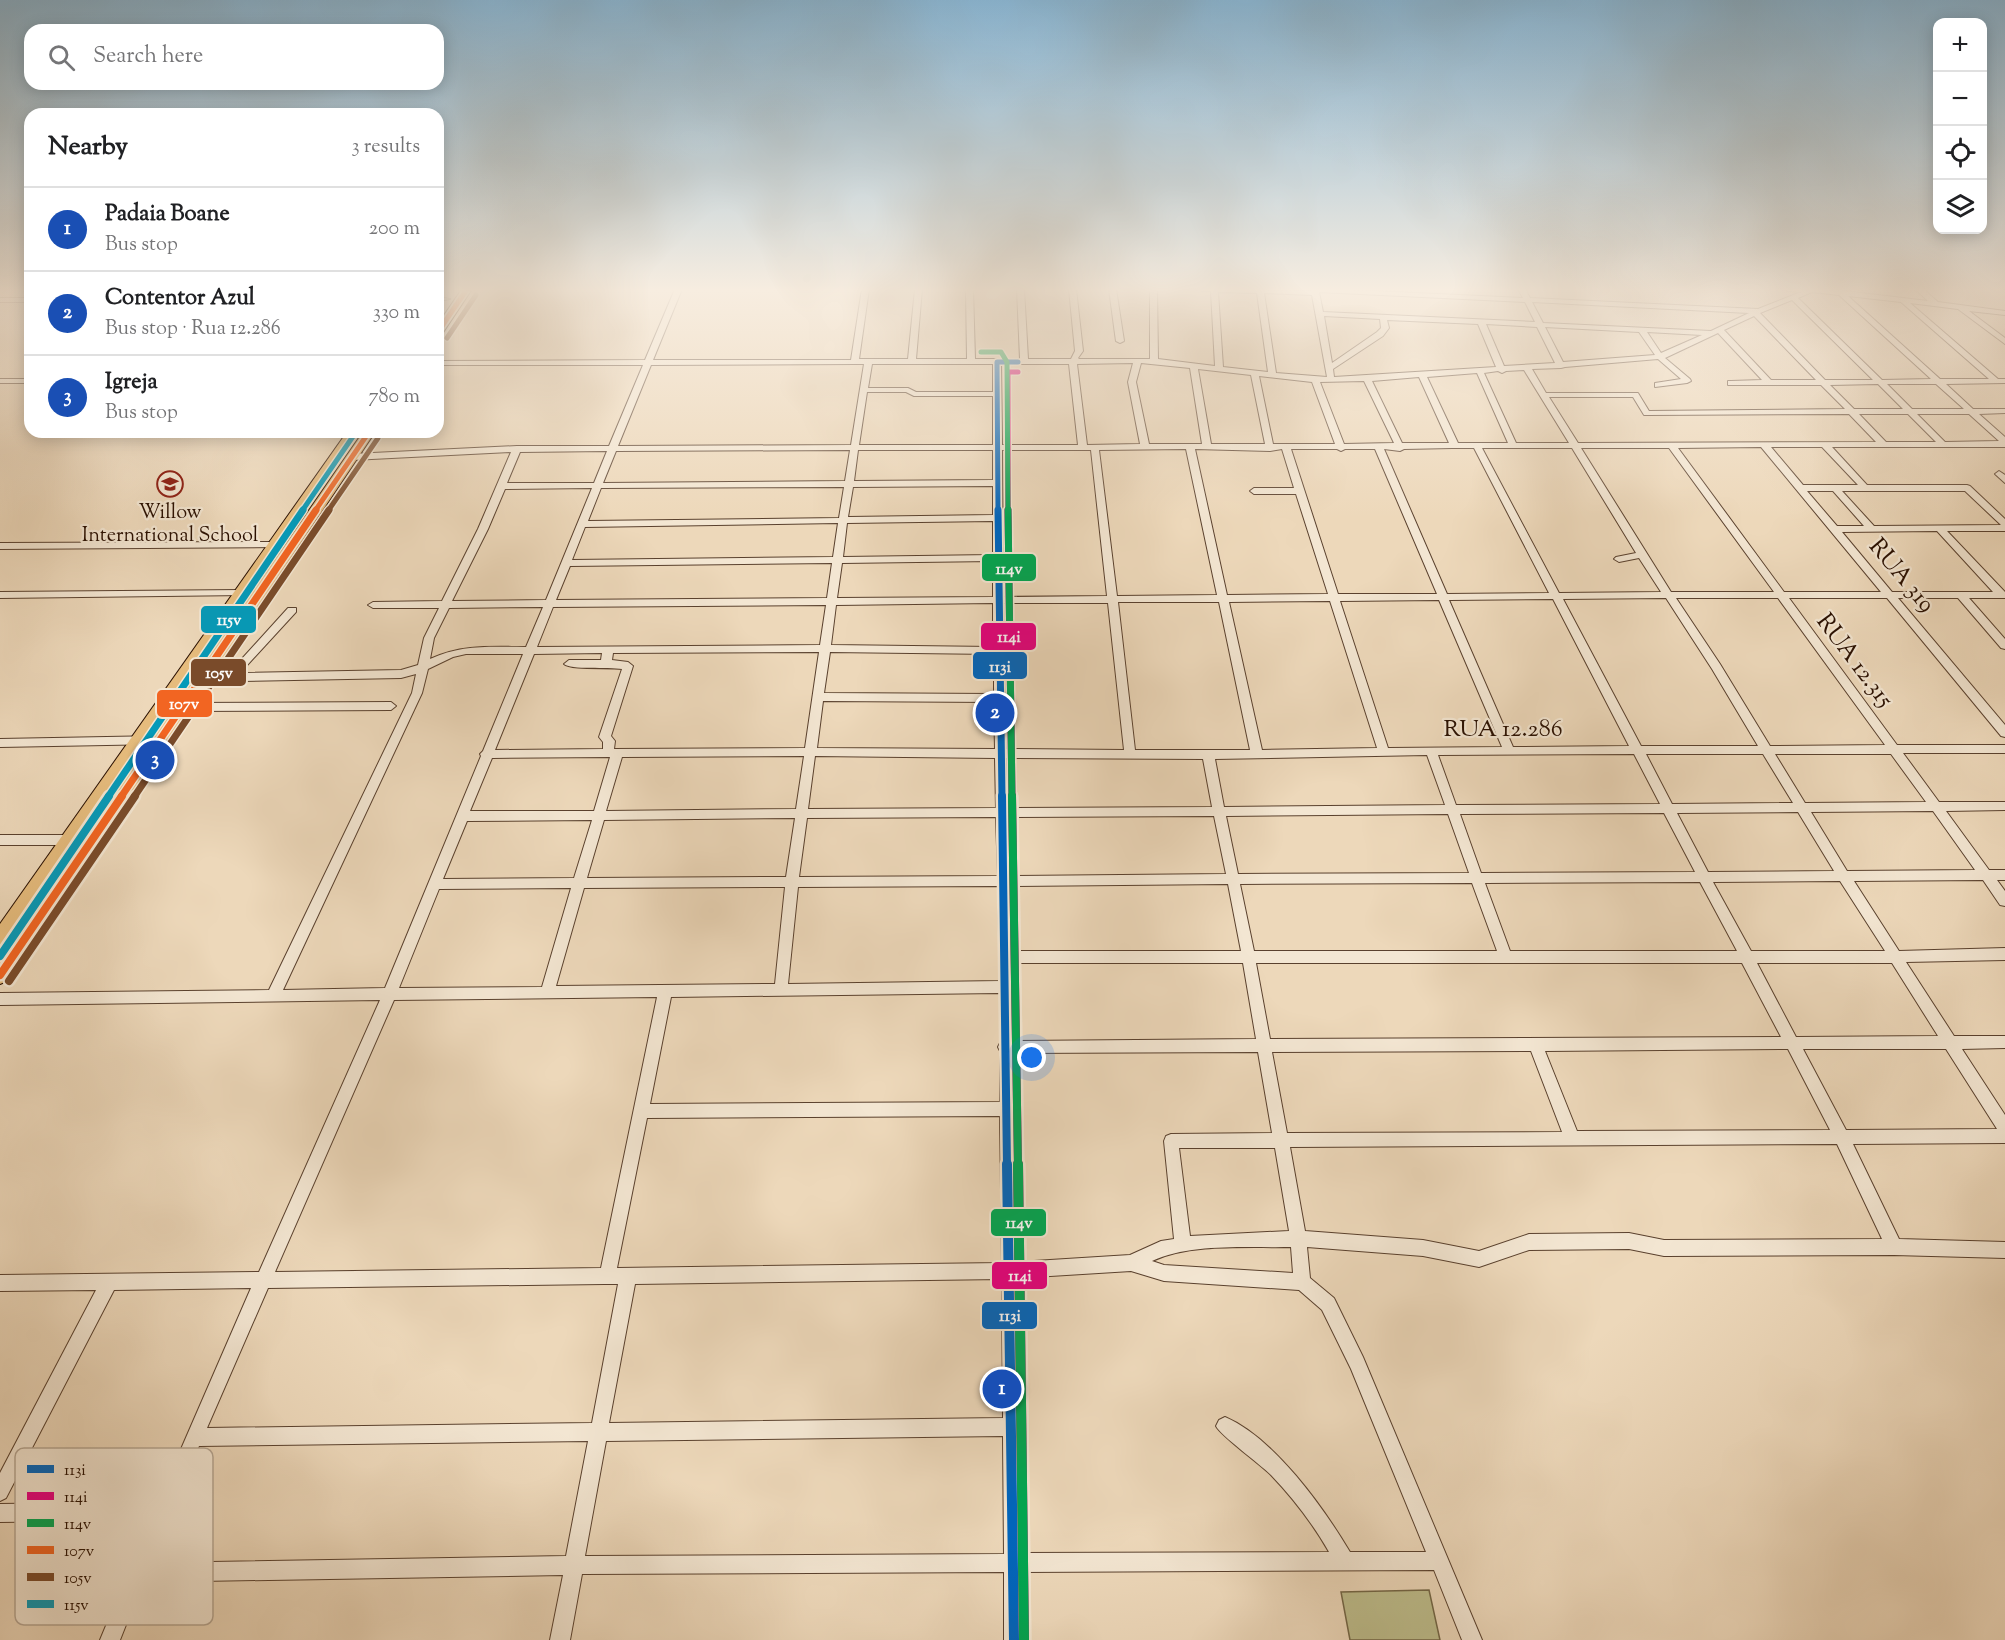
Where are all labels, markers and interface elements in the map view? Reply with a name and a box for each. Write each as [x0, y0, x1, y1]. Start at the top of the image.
map controls [1933, 18, 1987, 234]
button: + [1933, 18, 1987, 72]
search box [24, 24, 444, 90]
icon: search [45, 41, 78, 74]
text: Search here [93, 41, 203, 73]
button: − [1933, 72, 1987, 126]
button: locate [1933, 126, 1987, 180]
text: Nearby [48, 129, 128, 166]
text: 3 results [351, 133, 420, 162]
button: layers [1933, 180, 1987, 234]
text: Padaia Boane [105, 199, 230, 231]
text: 1 [64, 215, 71, 244]
text: 200 m [369, 215, 420, 244]
text: Bus stop [105, 231, 178, 260]
text: Contentor Azul [105, 283, 255, 315]
text: 2 [63, 299, 72, 328]
text: 330 m [373, 299, 420, 328]
text: Bus stop · Rua 12.286 [105, 315, 281, 344]
text: Igreja [105, 367, 158, 399]
text: 3 [63, 383, 72, 412]
text: 780 m [369, 383, 420, 412]
text: Bus stop [105, 399, 178, 428]
school or university icon: Willow International School [155, 469, 185, 499]
place label: Willow International School [82, 499, 259, 551]
street label: RUA 319 [1860, 531, 1942, 621]
line badge: 114v [981, 553, 1037, 582]
text: 114v [995, 559, 1023, 582]
line badge: 115v [200, 605, 257, 634]
street label: RUA 12.315 [1807, 607, 1901, 715]
text: 115v [217, 610, 242, 633]
line badge: 114i [980, 622, 1037, 651]
text: 114i [997, 627, 1021, 650]
line badge: 113i [972, 651, 1028, 680]
text: 113i [989, 657, 1011, 680]
line badge: 105v [190, 658, 247, 687]
text: 105v [205, 663, 233, 686]
line badge: 107v [156, 689, 213, 718]
pin: 2 [976, 690, 1014, 736]
text: 107v [169, 694, 200, 717]
street label: RUA 12.286 [1443, 713, 1563, 747]
pin: 3 [136, 738, 174, 783]
your location [1017, 1043, 1046, 1072]
line badge: 114v [990, 1208, 1047, 1237]
text: 114v [1005, 1213, 1033, 1236]
line badge: 114i [991, 1261, 1048, 1290]
text: 114i [1008, 1266, 1032, 1289]
line badge: 113i [981, 1301, 1038, 1330]
text: 113i [999, 1306, 1021, 1329]
pin: 1 [982, 1366, 1022, 1412]
legend [15, 1448, 213, 1625]
text: 113i [64, 1460, 86, 1483]
text: 114i [64, 1487, 88, 1510]
text: 114v [64, 1514, 92, 1537]
text: 107v [64, 1541, 95, 1564]
text: 105v [64, 1568, 92, 1591]
text: 115v [64, 1595, 89, 1618]

